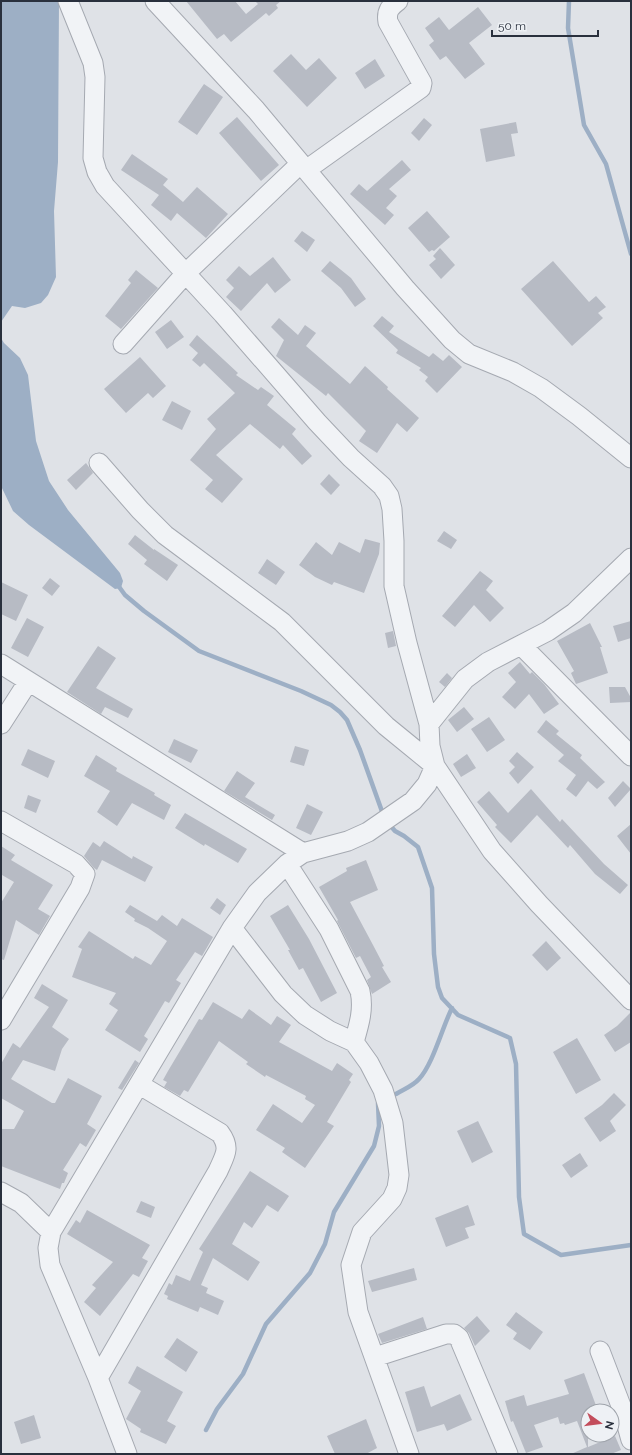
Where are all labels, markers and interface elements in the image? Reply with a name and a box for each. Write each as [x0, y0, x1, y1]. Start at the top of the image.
scale bar [492, 12, 598, 38]
text: 50 m [498, 19, 526, 33]
north arrow [580, 1403, 620, 1443]
text: N [602, 1420, 617, 1431]

